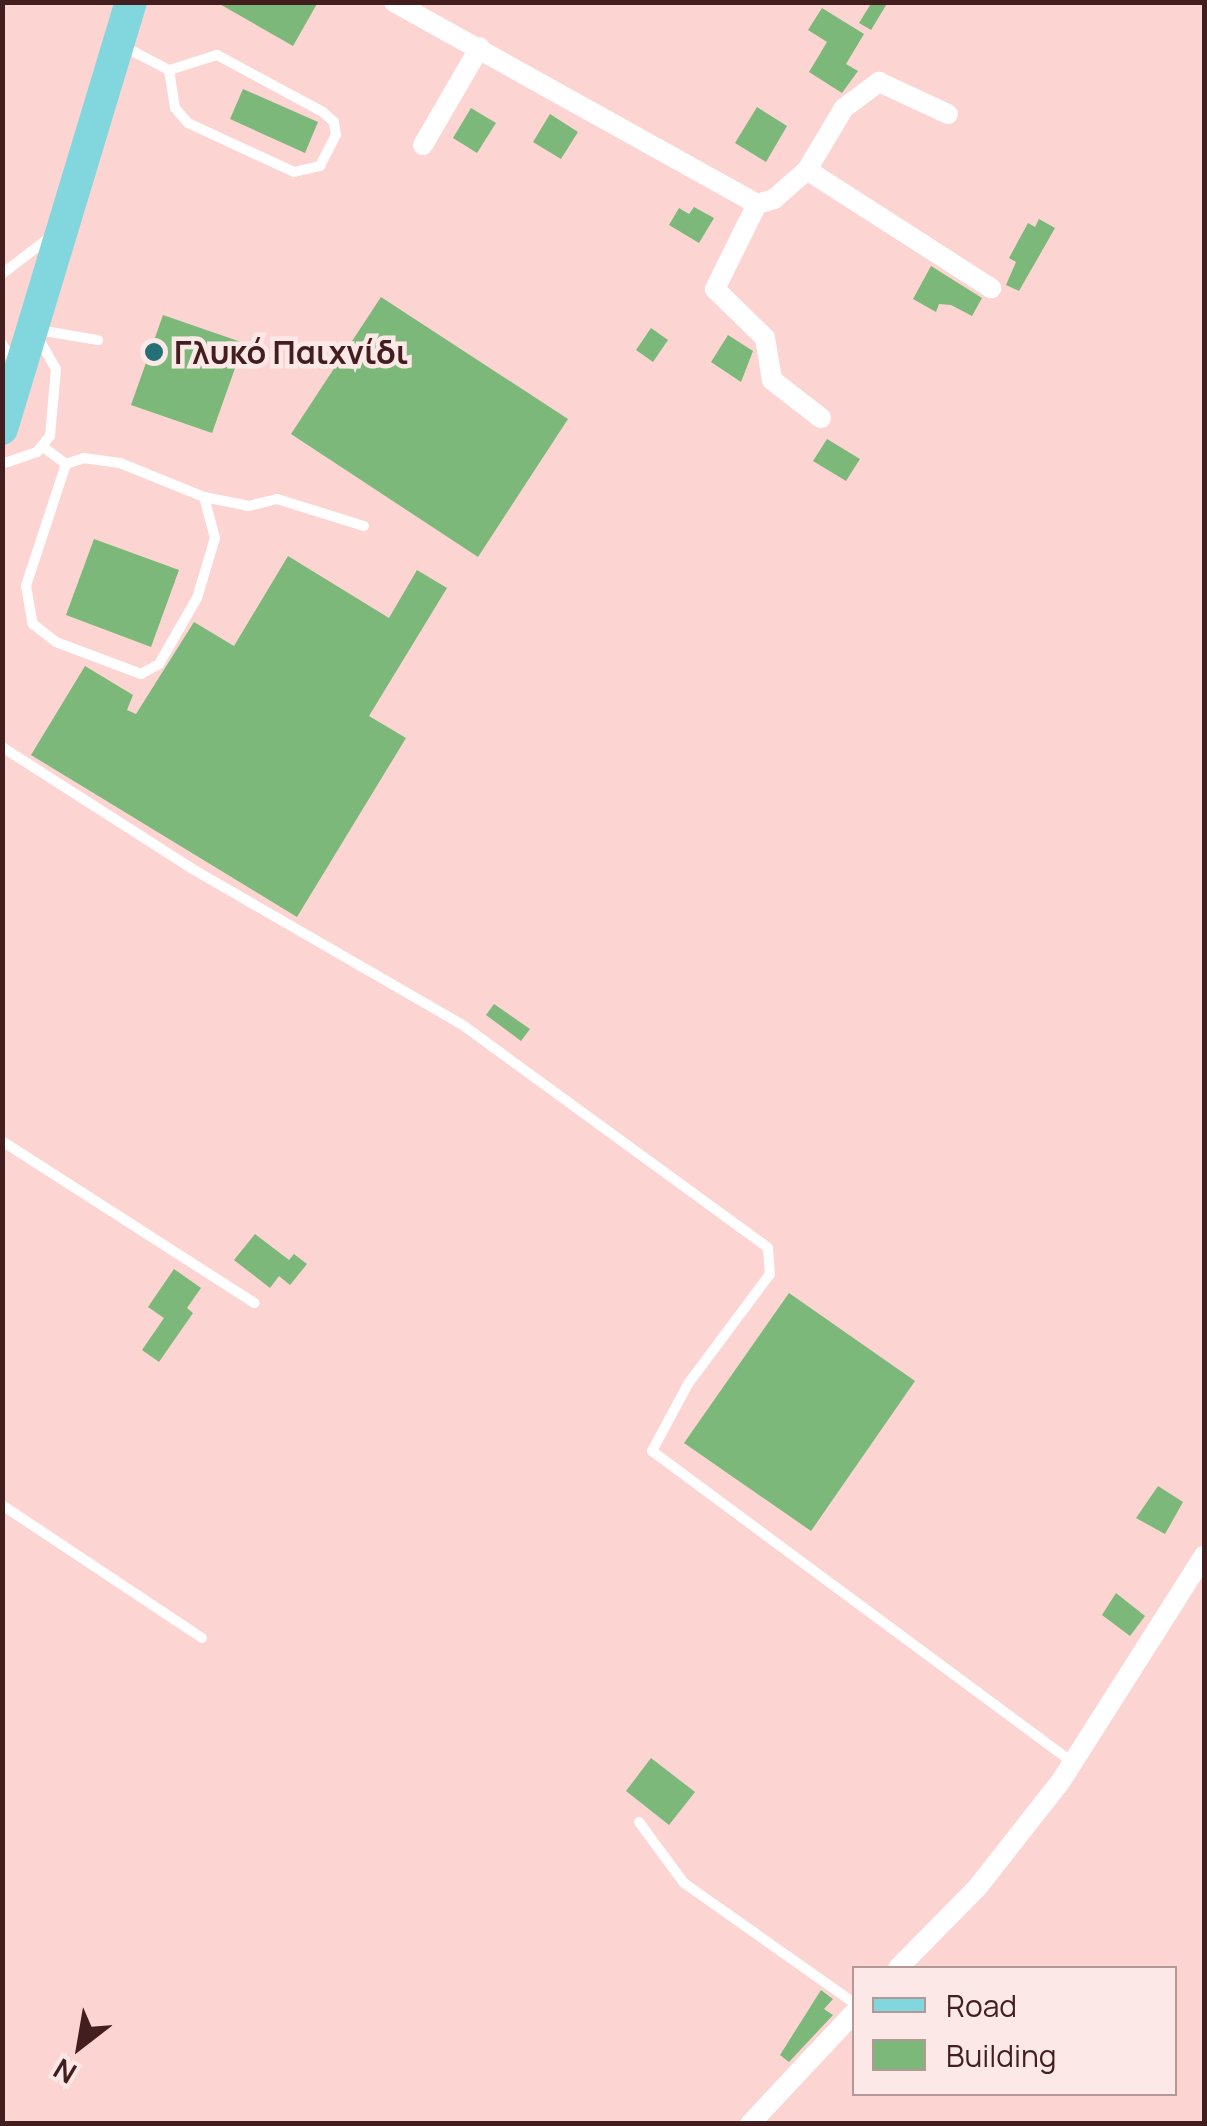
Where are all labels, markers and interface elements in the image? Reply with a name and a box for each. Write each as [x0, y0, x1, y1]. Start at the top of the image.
place label: Γλυκό Παιχνίδι [174, 333, 409, 371]
marker: Γλυκό Παιχνίδι [143, 341, 165, 363]
legend [852, 1966, 1177, 2096]
text: Road [946, 1985, 1017, 2026]
north arrow [30, 1996, 130, 2096]
text: Building [946, 2035, 1057, 2076]
text: N [46, 2050, 83, 2093]

